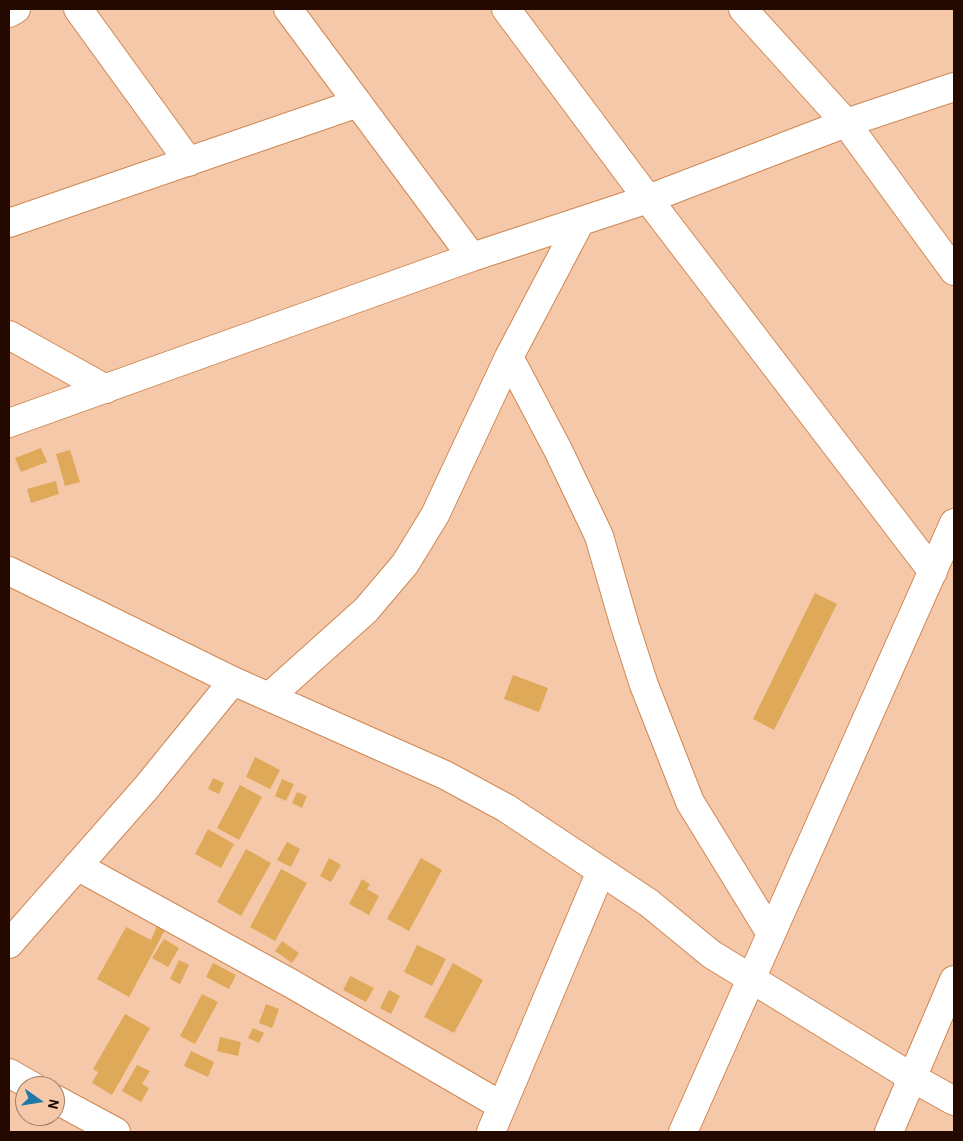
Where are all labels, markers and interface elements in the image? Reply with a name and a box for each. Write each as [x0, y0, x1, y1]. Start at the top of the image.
north arrow [15, 1076, 65, 1126]
text: N [45, 1098, 63, 1111]

